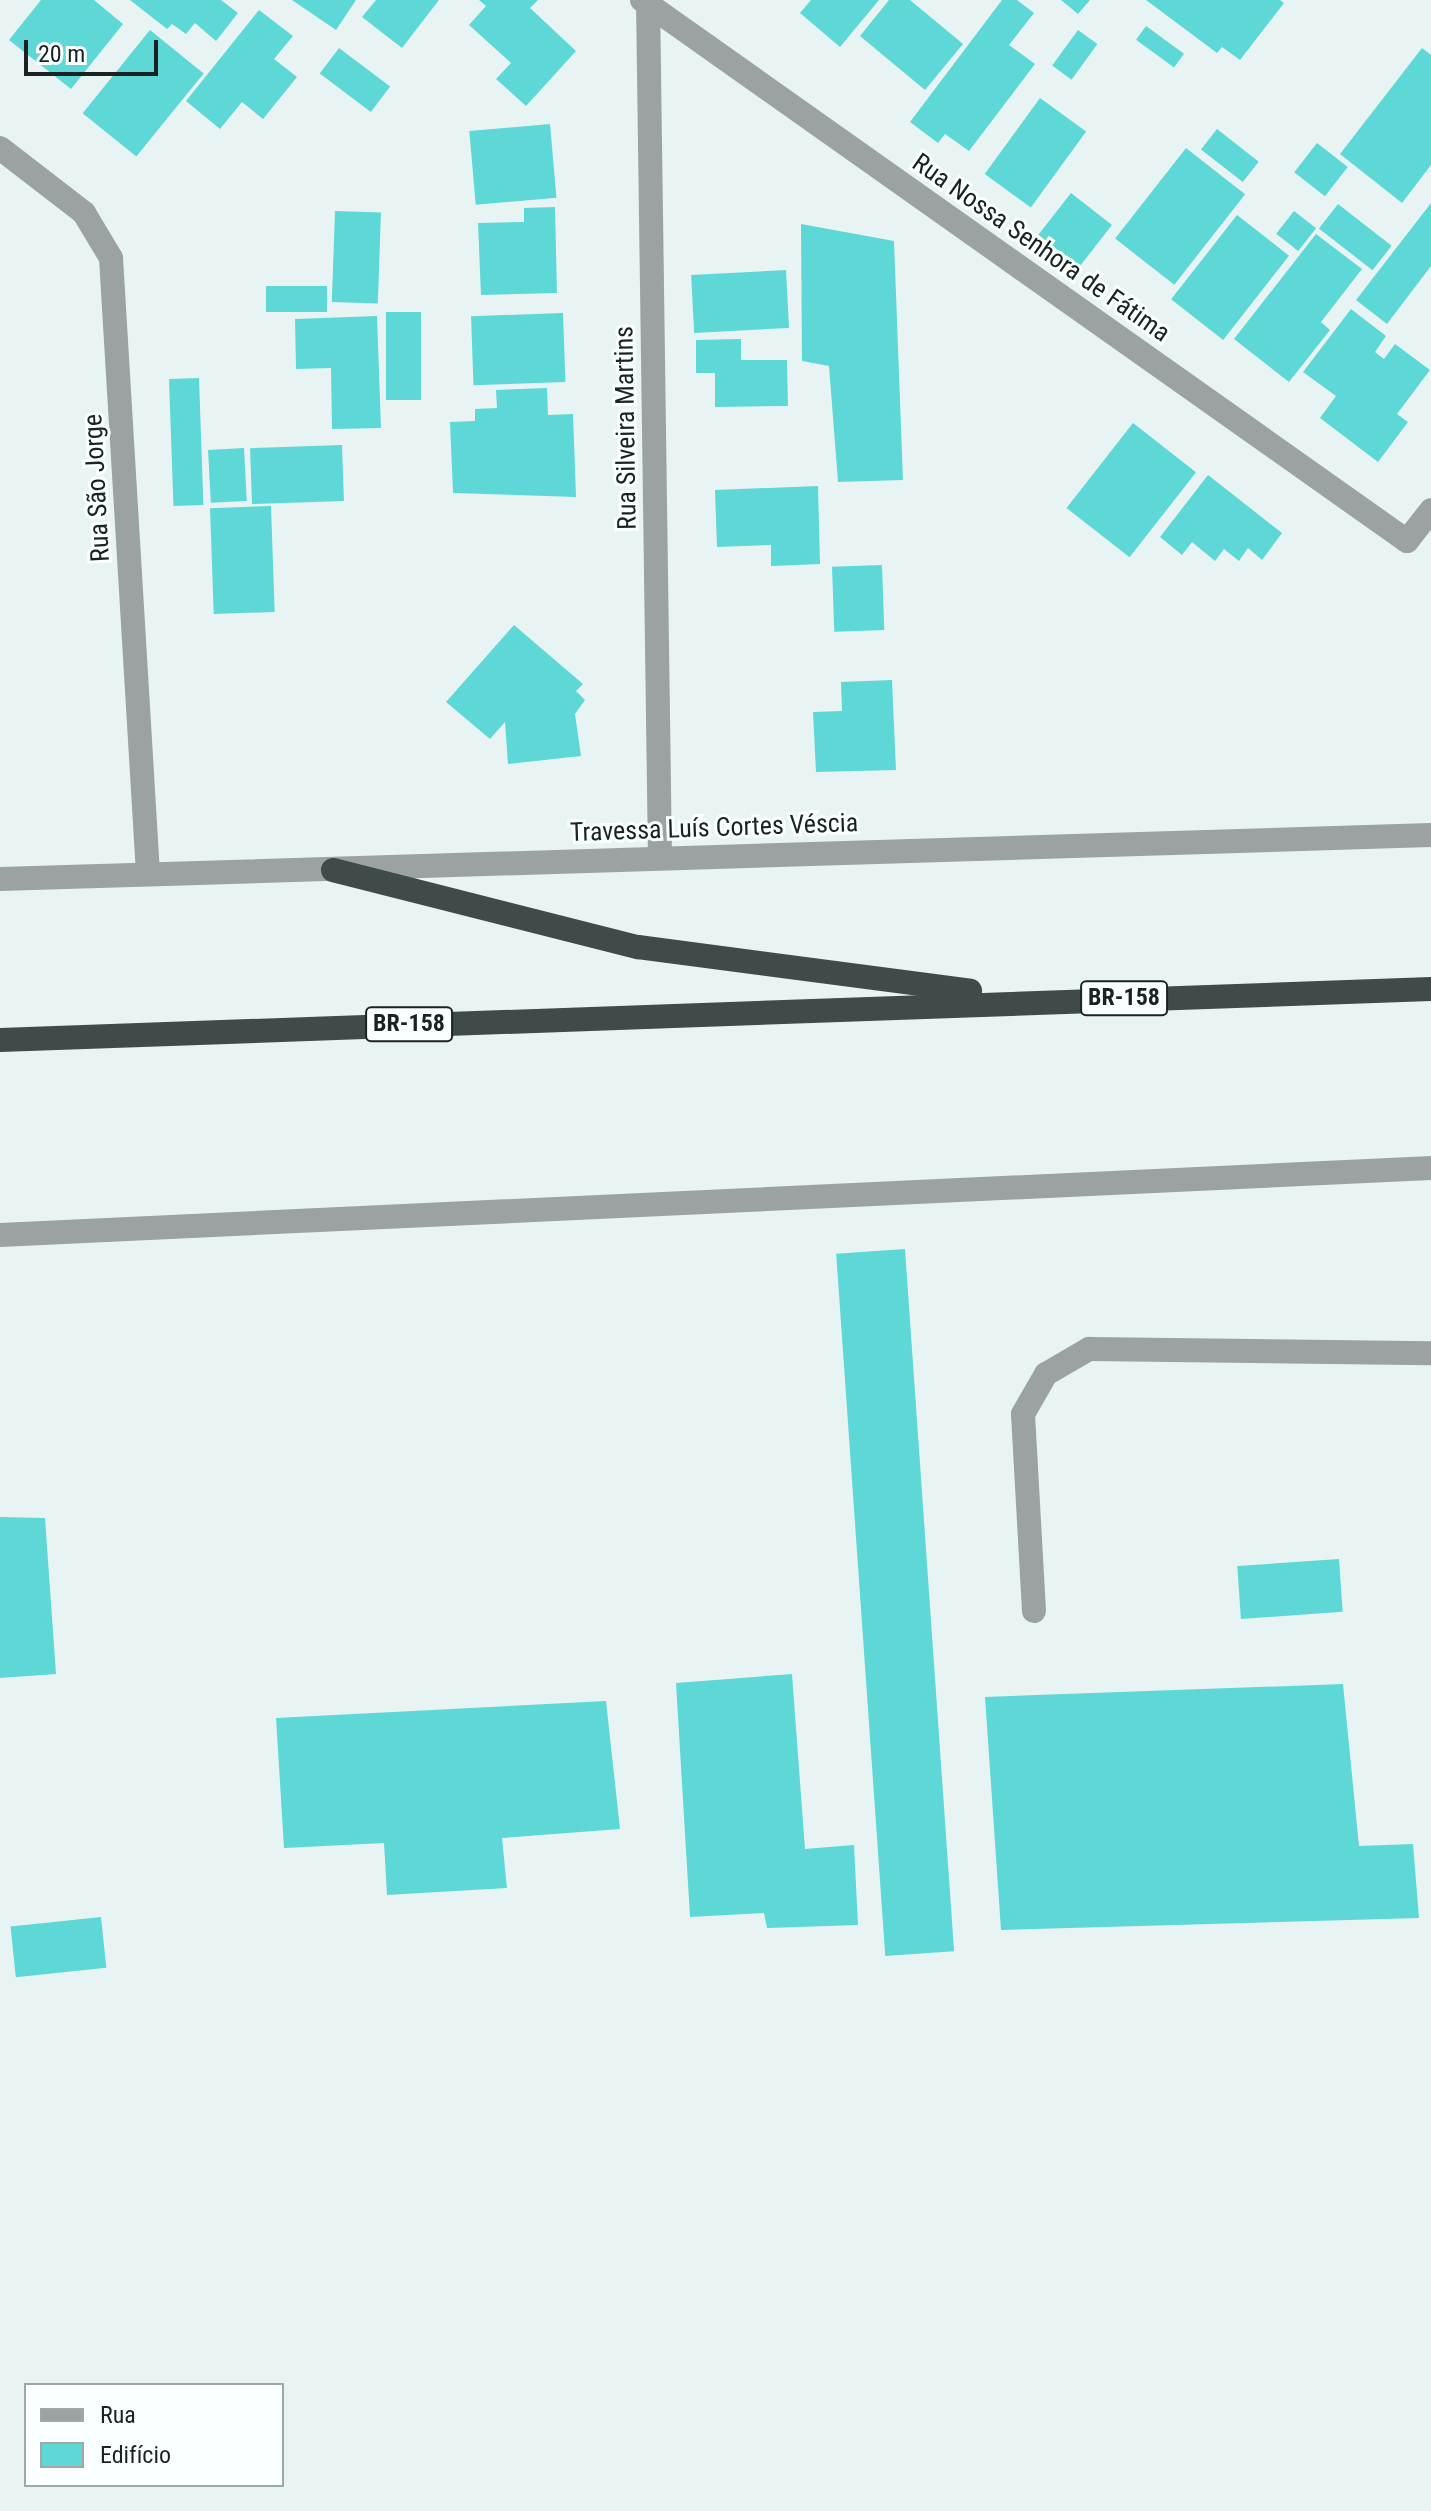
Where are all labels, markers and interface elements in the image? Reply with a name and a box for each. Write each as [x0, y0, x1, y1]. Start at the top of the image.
scale bar [28, 24, 162, 74]
text: 20 m [38, 40, 85, 68]
street label: Rua Nossa Senhora de Fátima [906, 147, 1176, 349]
street label: Rua Silveira Martins [609, 326, 643, 530]
street label: Rua São Jorge [78, 413, 116, 563]
street label: Travessa Luís Cortes Véscia [569, 807, 859, 849]
road number: BR-158 [1080, 978, 1168, 1018]
road number: BR-158 [365, 1004, 453, 1044]
legend [24, 2383, 284, 2487]
text: Rua [100, 2401, 136, 2429]
text: Edifício [100, 2441, 171, 2469]

